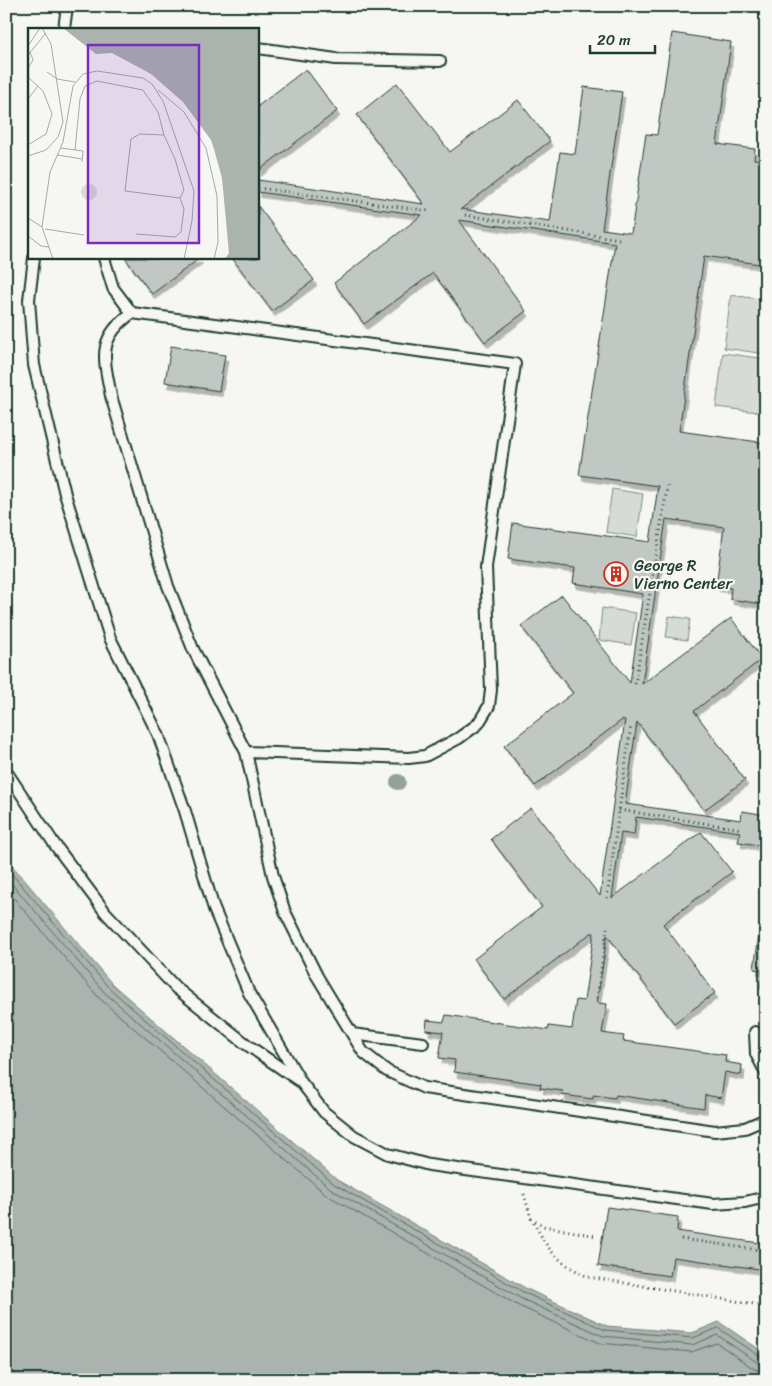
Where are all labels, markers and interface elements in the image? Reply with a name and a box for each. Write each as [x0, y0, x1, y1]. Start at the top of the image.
scale bar [590, 22, 654, 54]
text: 20 m [597, 27, 631, 53]
inset map [28, 28, 259, 259]
place label: George R Vierno Center [634, 551, 734, 598]
building icon: George R Vierno Center [603, 561, 629, 587]

